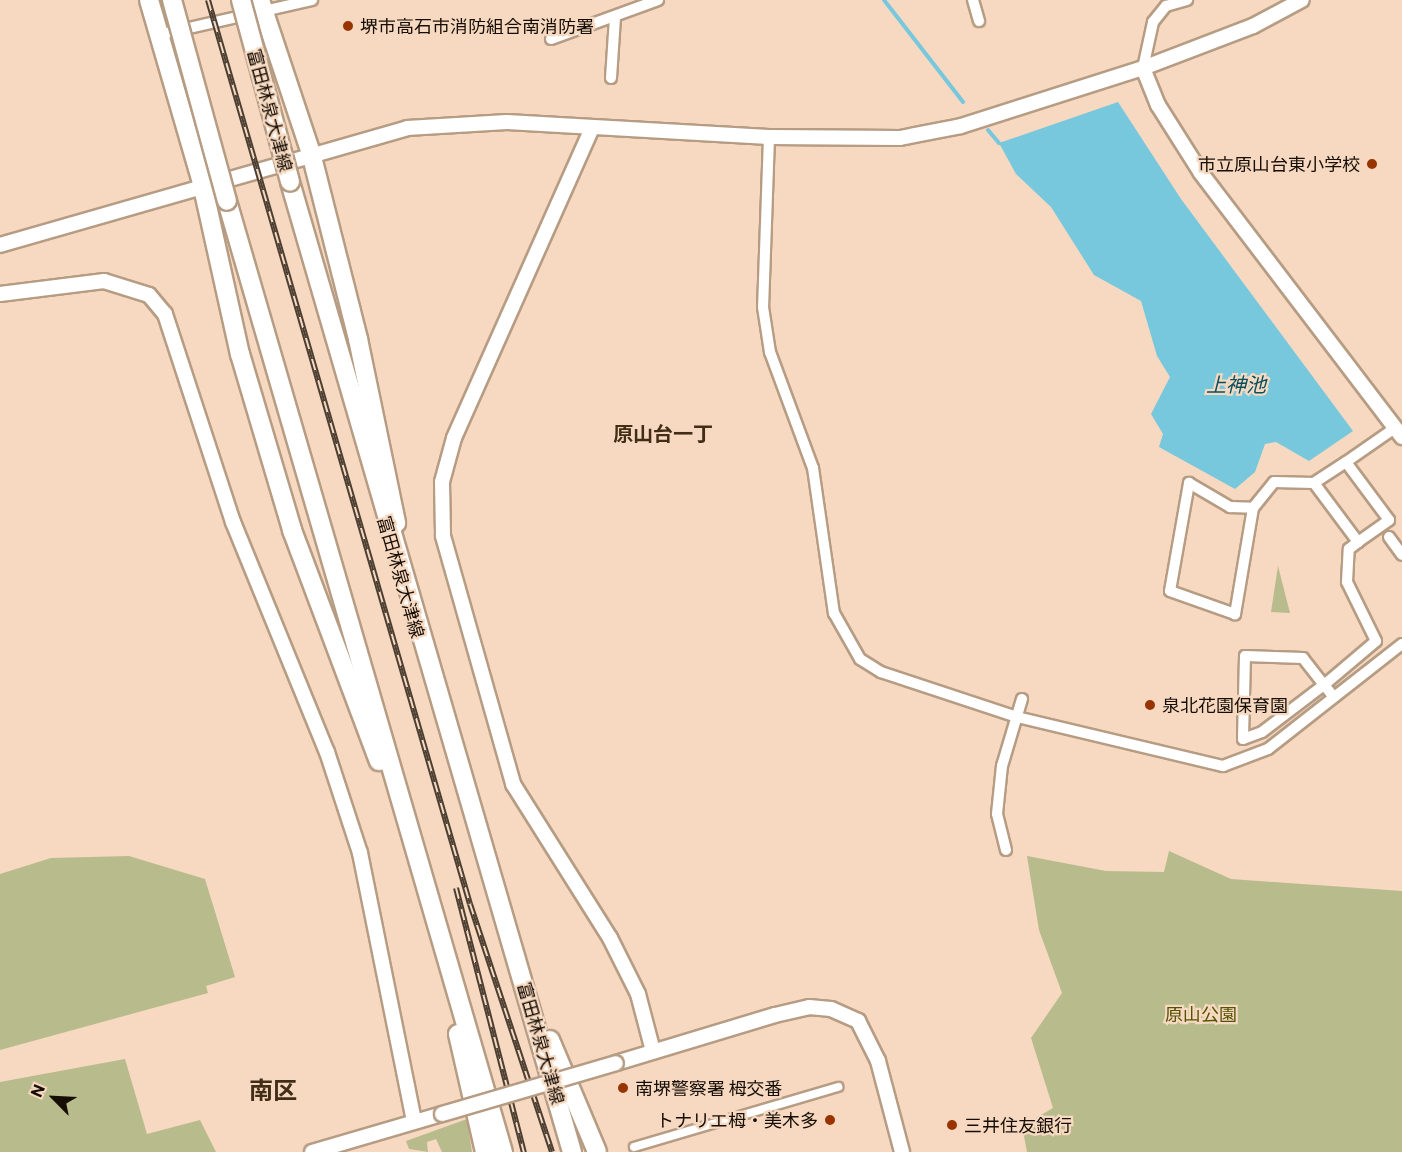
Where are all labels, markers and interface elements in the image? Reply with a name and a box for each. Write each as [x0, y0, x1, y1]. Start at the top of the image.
place label: 堺市高石市消防組合南消防署 [360, 15, 594, 37]
marker: 堺市高石市消防組合南消防署 [341, 19, 355, 33]
street label: 富田林泉大津線 [243, 46, 297, 174]
place label: 市立原山台東小学校 [1198, 153, 1360, 175]
marker: 市立原山台東小学校 [1365, 157, 1379, 171]
water label: 上神池 [1206, 372, 1266, 396]
district label: 原山台一丁 [613, 421, 713, 445]
street label: 富田林泉大津線 [373, 513, 429, 641]
place label: 泉北花園保育園 [1162, 694, 1288, 716]
marker: 泉北花園保育園 [1143, 698, 1157, 712]
street label: 富田林泉大津線 [513, 979, 569, 1107]
park label: 原山公園 [1165, 1003, 1237, 1025]
north arrow [24, 1068, 84, 1128]
district label: 南区 [249, 1076, 297, 1104]
place label: 南堺警察署 栂交番 [635, 1077, 782, 1099]
text: N [26, 1081, 48, 1100]
marker: 南堺警察署 栂交番 [616, 1081, 630, 1095]
place label: トナリエ栂・美木多 [656, 1109, 818, 1131]
marker: トナリエ栂・美木多 [823, 1113, 837, 1127]
place label: 三井住友銀行 [964, 1114, 1072, 1136]
marker: 三井住友銀行 [945, 1118, 959, 1132]

